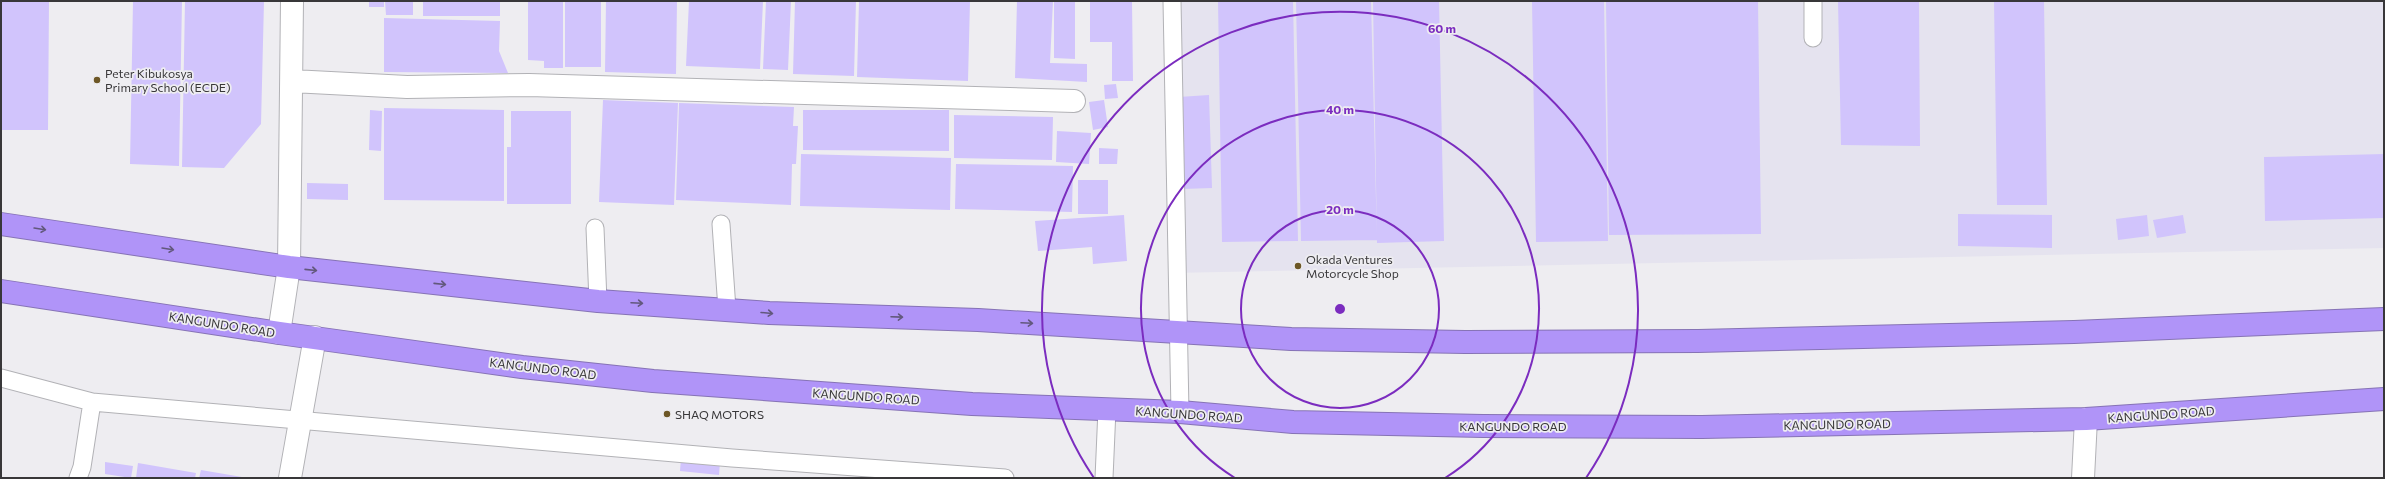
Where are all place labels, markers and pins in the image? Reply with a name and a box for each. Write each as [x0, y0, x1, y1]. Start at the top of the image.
place label: Peter Kibukosya Primary School (ECDE) [105, 66, 231, 94]
marker: Peter Kibukosya Primary School (ECDE) [92, 75, 102, 85]
place label: Okada Ventures Motorcycle Shop [1306, 252, 1399, 280]
marker: Okada Ventures Motorcycle Shop [1293, 261, 1303, 271]
centre of rings [1333, 302, 1347, 316]
place label: SHAQ MOTORS [675, 407, 764, 421]
marker: SHAQ MOTORS [662, 409, 672, 419]

